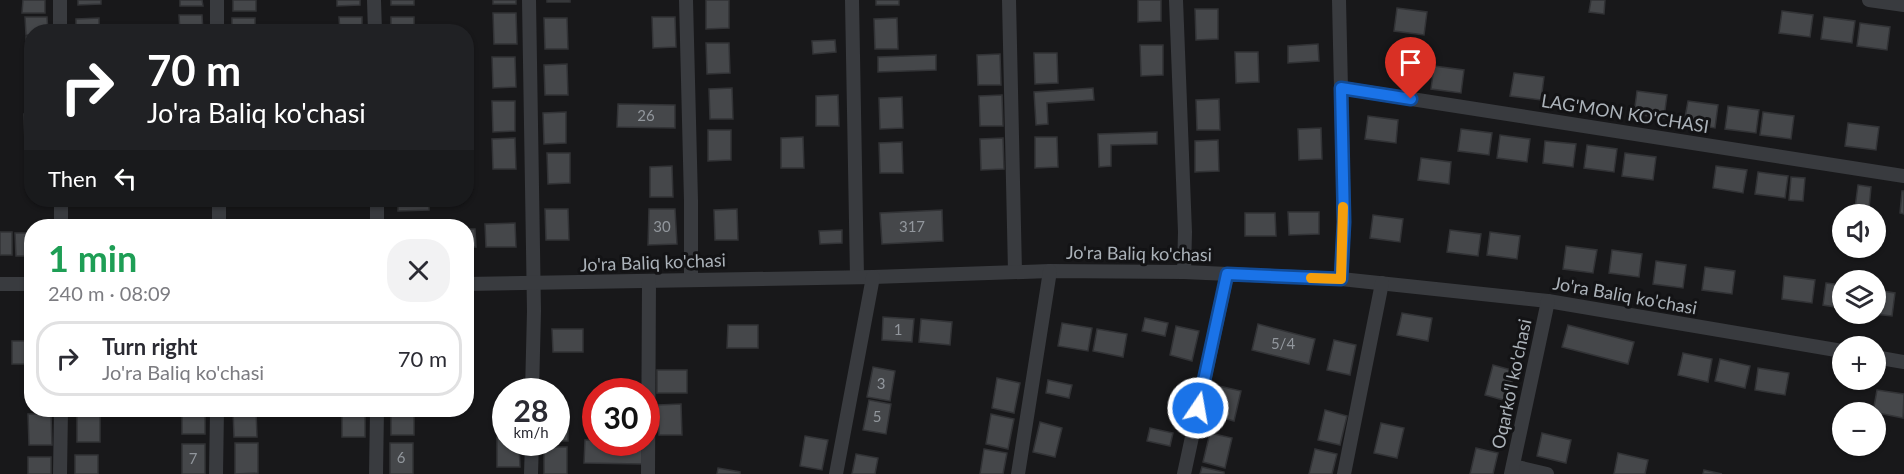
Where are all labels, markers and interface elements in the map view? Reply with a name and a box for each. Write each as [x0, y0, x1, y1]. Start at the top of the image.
pin [1385, 37, 1436, 99]
text: 70 m [147, 45, 241, 95]
icon: arrive [1394, 46, 1427, 79]
icon: right [48, 48, 126, 126]
street label: LAG'MON KO'CHASI [1540, 89, 1711, 137]
text: Jo'ra Baliq ko'chasi [147, 96, 366, 129]
house number: 26 [637, 106, 655, 124]
icon: left [109, 162, 142, 195]
text: Then [48, 165, 97, 192]
map controls [1832, 204, 1886, 456]
button: sound [1832, 204, 1886, 258]
house number: 30 [653, 217, 671, 235]
house number: 317 [899, 217, 925, 235]
text: 1 min [48, 236, 137, 280]
button: close [387, 239, 450, 302]
street label: Jo'ra Baliq ko'chasi [1066, 241, 1212, 265]
street label: Jo'ra Baliq ko'chasi [580, 248, 726, 276]
button: layers [1832, 270, 1886, 324]
street label: Jo'ra Baliq ko'chasi [1551, 272, 1699, 319]
text: 240 m · 08:09 [48, 281, 171, 305]
street label: Oqarko'l ko'chasi [1487, 317, 1536, 451]
house number: 1 [894, 320, 902, 338]
text: Turn right [102, 333, 197, 360]
house number: 5/4 [1271, 334, 1295, 352]
button: + [1832, 336, 1886, 390]
icon: right [51, 342, 84, 375]
text: 70 m [398, 345, 447, 372]
text: Jo'ra Baliq ko'chasi [102, 360, 264, 384]
house number: 3 [877, 374, 885, 392]
position arrow [1166, 376, 1230, 440]
speed limit sign: 30 [582, 378, 660, 456]
text: 28 [514, 392, 548, 428]
button: − [1832, 402, 1886, 456]
house number: 5 [873, 407, 881, 425]
text: km/h [513, 423, 549, 441]
house number: 6 [397, 448, 406, 466]
house number: 7 [189, 449, 198, 467]

